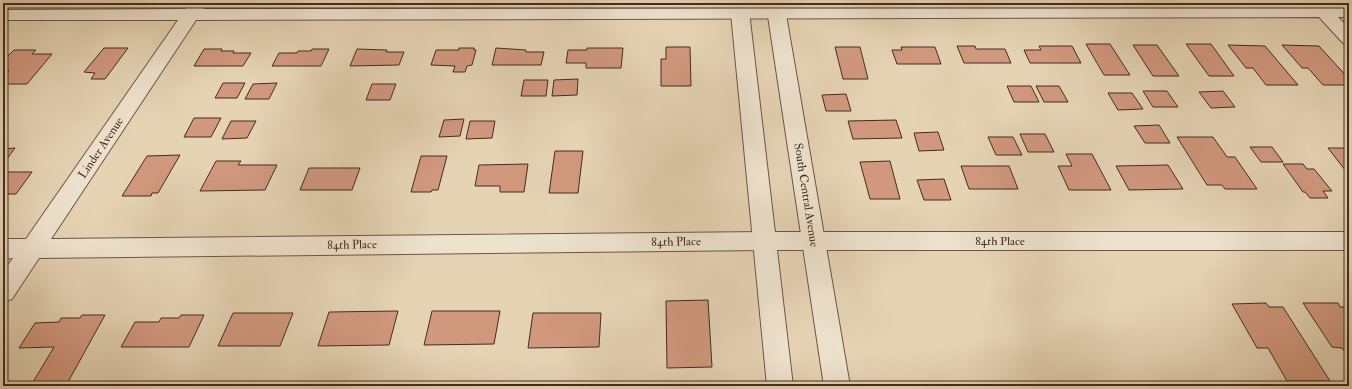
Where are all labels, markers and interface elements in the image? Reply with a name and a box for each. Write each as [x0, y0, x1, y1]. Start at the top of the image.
street label: Linder Avenue [75, 114, 127, 182]
street label: South Central Avenue [790, 142, 822, 248]
street label: 84th Place [651, 234, 701, 250]
street label: 84th Place [975, 234, 1025, 249]
street label: 84th Place [327, 237, 377, 253]

